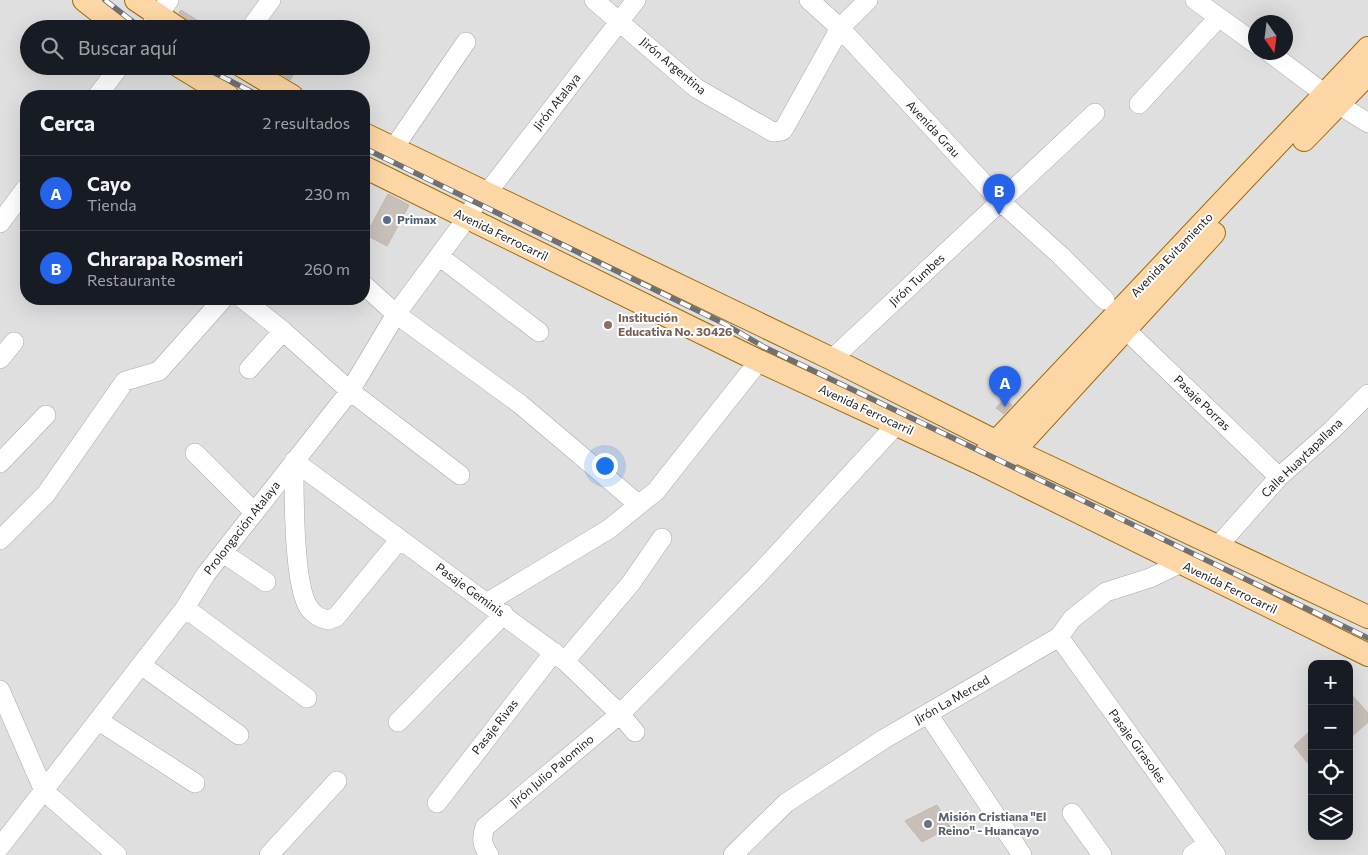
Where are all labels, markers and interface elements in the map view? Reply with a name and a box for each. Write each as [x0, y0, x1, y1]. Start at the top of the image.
north arrow [1248, 15, 1293, 60]
search box [20, 20, 370, 75]
icon: search [38, 34, 66, 62]
street label: Jirón Argentina [637, 34, 709, 98]
text: Buscar aquí [78, 36, 177, 59]
street label: Jirón Atalaya [530, 70, 583, 133]
street label: Avenida Grau [904, 97, 963, 159]
text: Cerca [40, 110, 95, 135]
text: 2 resultados [262, 113, 350, 132]
text: Cayo [87, 172, 131, 195]
pin: B [983, 174, 1015, 215]
text: A [50, 184, 62, 203]
text: 230 m [305, 184, 350, 203]
text: Tienda [87, 195, 137, 214]
street label: Avenida Ferrocarril [452, 205, 551, 263]
street label: Avenida Evitamiento [1127, 209, 1215, 299]
place label: Primax [397, 212, 437, 226]
marker: Primax [381, 214, 393, 226]
text: Chrarapa Rosmeri [87, 247, 243, 270]
street label: Jirón Tumbes [886, 250, 947, 309]
text: B [51, 259, 61, 278]
text: 260 m [304, 259, 350, 278]
text: Restaurante [87, 270, 175, 289]
place label: Institución Educativa No. 30426 [618, 310, 732, 338]
marker: Institución Educativa No. 30426 [602, 319, 614, 331]
pin: A [989, 366, 1021, 407]
street label: Pasaje Porras [1172, 372, 1234, 433]
street label: Avenida Ferrocarril [817, 381, 916, 437]
street label: Calle Huaytapallana [1258, 415, 1345, 500]
your location [592, 453, 618, 479]
street label: Prolongación Atalaya [200, 478, 282, 577]
street label: Avenida Ferrocarril [1181, 558, 1280, 616]
street label: Pasaje Geminis [434, 560, 508, 619]
map controls [1308, 660, 1353, 840]
button: + [1308, 660, 1353, 705]
street label: Jirón La Merced [911, 672, 992, 727]
street label: Pasaje Rivas [468, 696, 520, 757]
button: − [1308, 705, 1353, 750]
street label: Pasaje Girasoles [1106, 706, 1169, 785]
street label: Jirón Julio Palomino [507, 731, 597, 810]
button: locate [1308, 750, 1353, 795]
button: layers [1308, 795, 1353, 840]
place label: Misión Cristiana "El Reino" - Huancayo [938, 809, 1046, 837]
marker: Misión Cristiana "El Reino" - Huancayo [922, 818, 934, 830]

